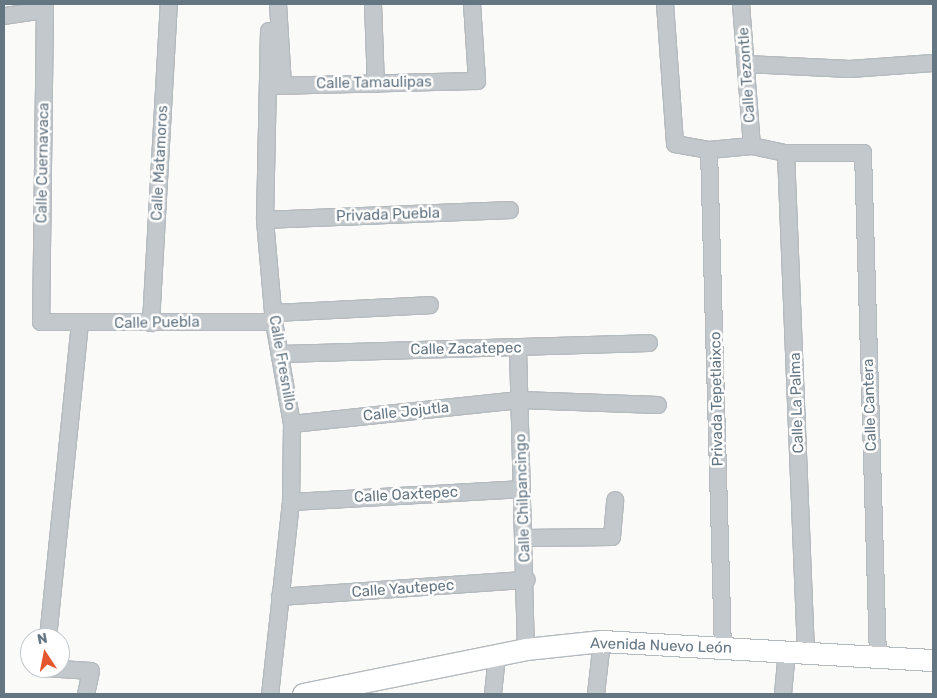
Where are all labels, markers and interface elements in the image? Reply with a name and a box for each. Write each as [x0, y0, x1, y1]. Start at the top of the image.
street label: Calle Tezontle [735, 26, 759, 124]
street label: Calle Tamaulipas [316, 73, 432, 93]
street label: Calle Cuernavaca [33, 102, 53, 224]
street label: Calle Matamoros [148, 105, 172, 221]
street label: Privada Puebla [336, 204, 440, 226]
street label: Calle Puebla [114, 313, 200, 333]
street label: Calle Fresnillo [265, 314, 299, 412]
street label: Privada Tepetlaixco [707, 331, 727, 467]
street label: Calle Zacatepec [410, 339, 522, 359]
street label: Calle La Palma [786, 352, 808, 454]
street label: Calle Cantera [859, 358, 881, 452]
street label: Calle Jojutla [362, 399, 450, 425]
street label: Calle Chilpancingo [512, 433, 534, 563]
street label: Calle Oaxtepec [354, 483, 458, 507]
street label: Calle Yautepec [351, 576, 455, 602]
north arrow [20, 628, 70, 678]
text: N [36, 629, 49, 648]
street label: Avenida Nuevo León [590, 635, 732, 657]

